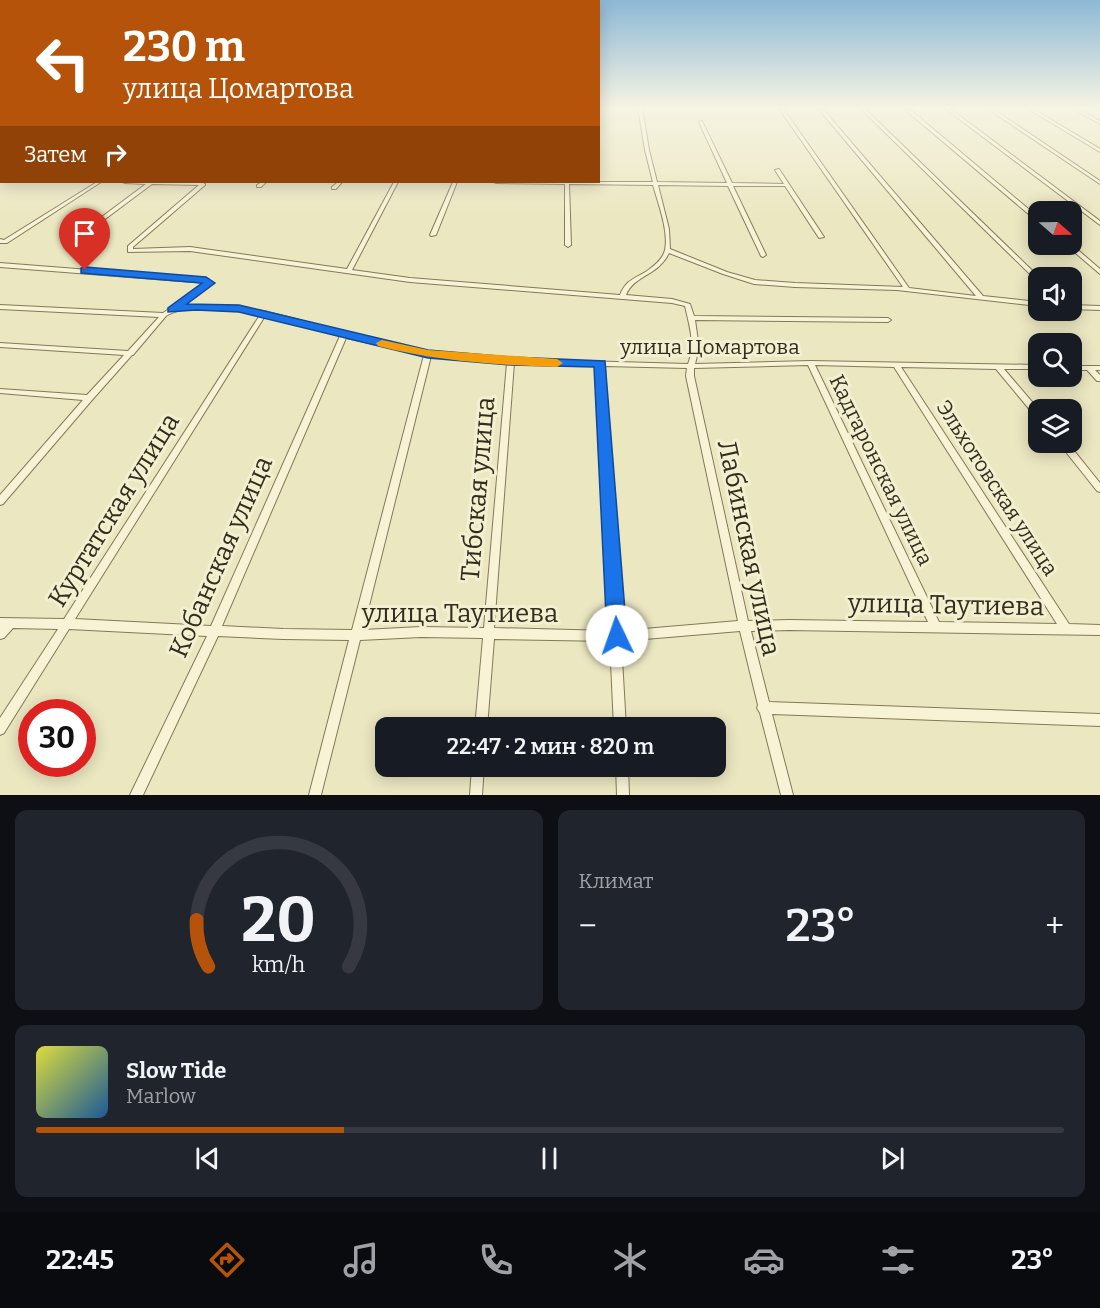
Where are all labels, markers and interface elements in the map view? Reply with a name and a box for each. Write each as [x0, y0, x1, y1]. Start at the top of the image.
text: 230 m [123, 22, 245, 72]
icon: left [24, 24, 102, 102]
text: улица Цомартова [123, 73, 354, 105]
icon: right [99, 138, 132, 171]
text: Затем [24, 141, 87, 168]
north arrow [1028, 201, 1082, 255]
map controls [1028, 201, 1082, 453]
pin [59, 208, 110, 270]
icon: arrive [68, 217, 101, 250]
button: sound [1028, 267, 1082, 321]
button: search [1028, 333, 1082, 387]
street label: улица Цомартова [619, 334, 800, 360]
street label: Кадгаронская улица [824, 370, 939, 570]
street label: Тибская улица [454, 395, 502, 583]
street label: Эльхотовская улица [931, 395, 1064, 581]
button: layers [1028, 399, 1082, 453]
street label: Куртатская улица [42, 407, 186, 613]
street label: Лабинская улица [711, 437, 787, 659]
street label: Кобанская улица [163, 452, 279, 662]
street label: улица Таутиева [847, 588, 1044, 622]
street label: улица Таутиева [361, 598, 558, 629]
position arrow [585, 604, 649, 668]
speed limit sign: 30 [18, 699, 96, 777]
text: 22:47 · 2 мин · 820 m [447, 733, 654, 760]
text: Климат [579, 869, 653, 893]
text: 20 [241, 883, 316, 958]
text: 23° [786, 899, 856, 953]
text: − [579, 906, 597, 946]
text: + [1045, 906, 1064, 946]
text: km/h [252, 952, 305, 978]
text: Slow Tide [126, 1057, 226, 1084]
text: Marlow [126, 1084, 196, 1108]
icon: previous [191, 1142, 224, 1175]
icon: pause [533, 1142, 566, 1175]
icon: next [876, 1142, 909, 1175]
icon: directions [206, 1239, 248, 1281]
icon: music [340, 1239, 382, 1281]
icon: phone [475, 1239, 517, 1281]
icon: climate [609, 1239, 651, 1281]
icon: car [743, 1239, 785, 1281]
icon: filters [877, 1239, 919, 1281]
text: 22:45 [46, 1244, 114, 1276]
text: 23° [1011, 1244, 1054, 1276]

